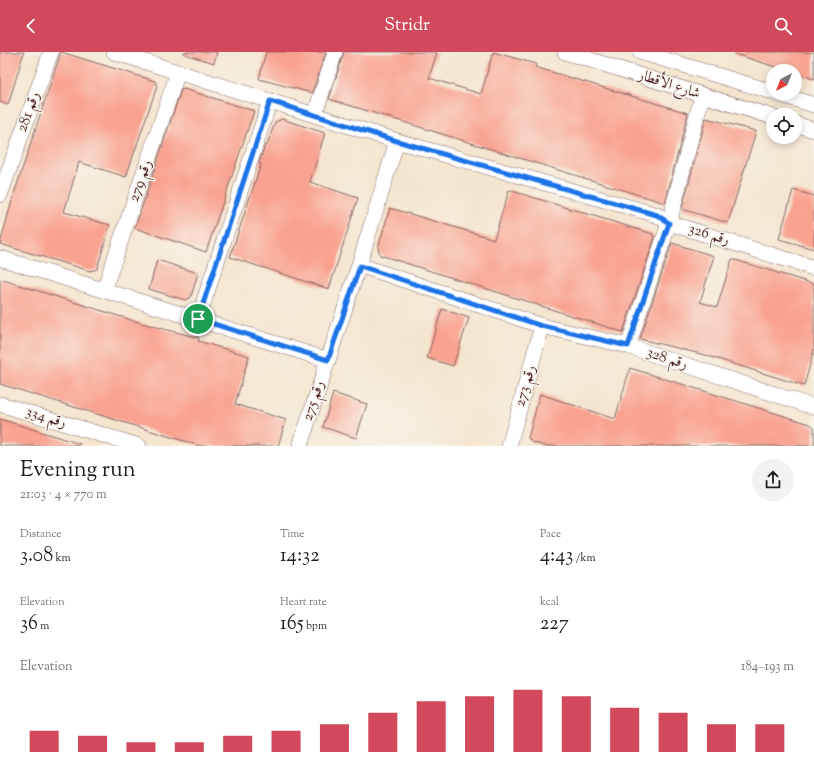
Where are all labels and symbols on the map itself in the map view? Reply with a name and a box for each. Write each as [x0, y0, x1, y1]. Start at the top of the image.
street label: شارع الأقطار [633, 63, 703, 106]
north arrow [766, 64, 802, 100]
street label: رقم 281 [12, 89, 48, 136]
street label: رقم 279 [124, 157, 160, 205]
street label: رقم 326 [685, 219, 732, 253]
pin [181, 302, 215, 336]
street label: رقم 328 [643, 343, 690, 377]
street label: رقم 273 [510, 363, 544, 410]
street label: رقم 275 [298, 378, 332, 424]
street label: رقم 334 [23, 402, 69, 436]

